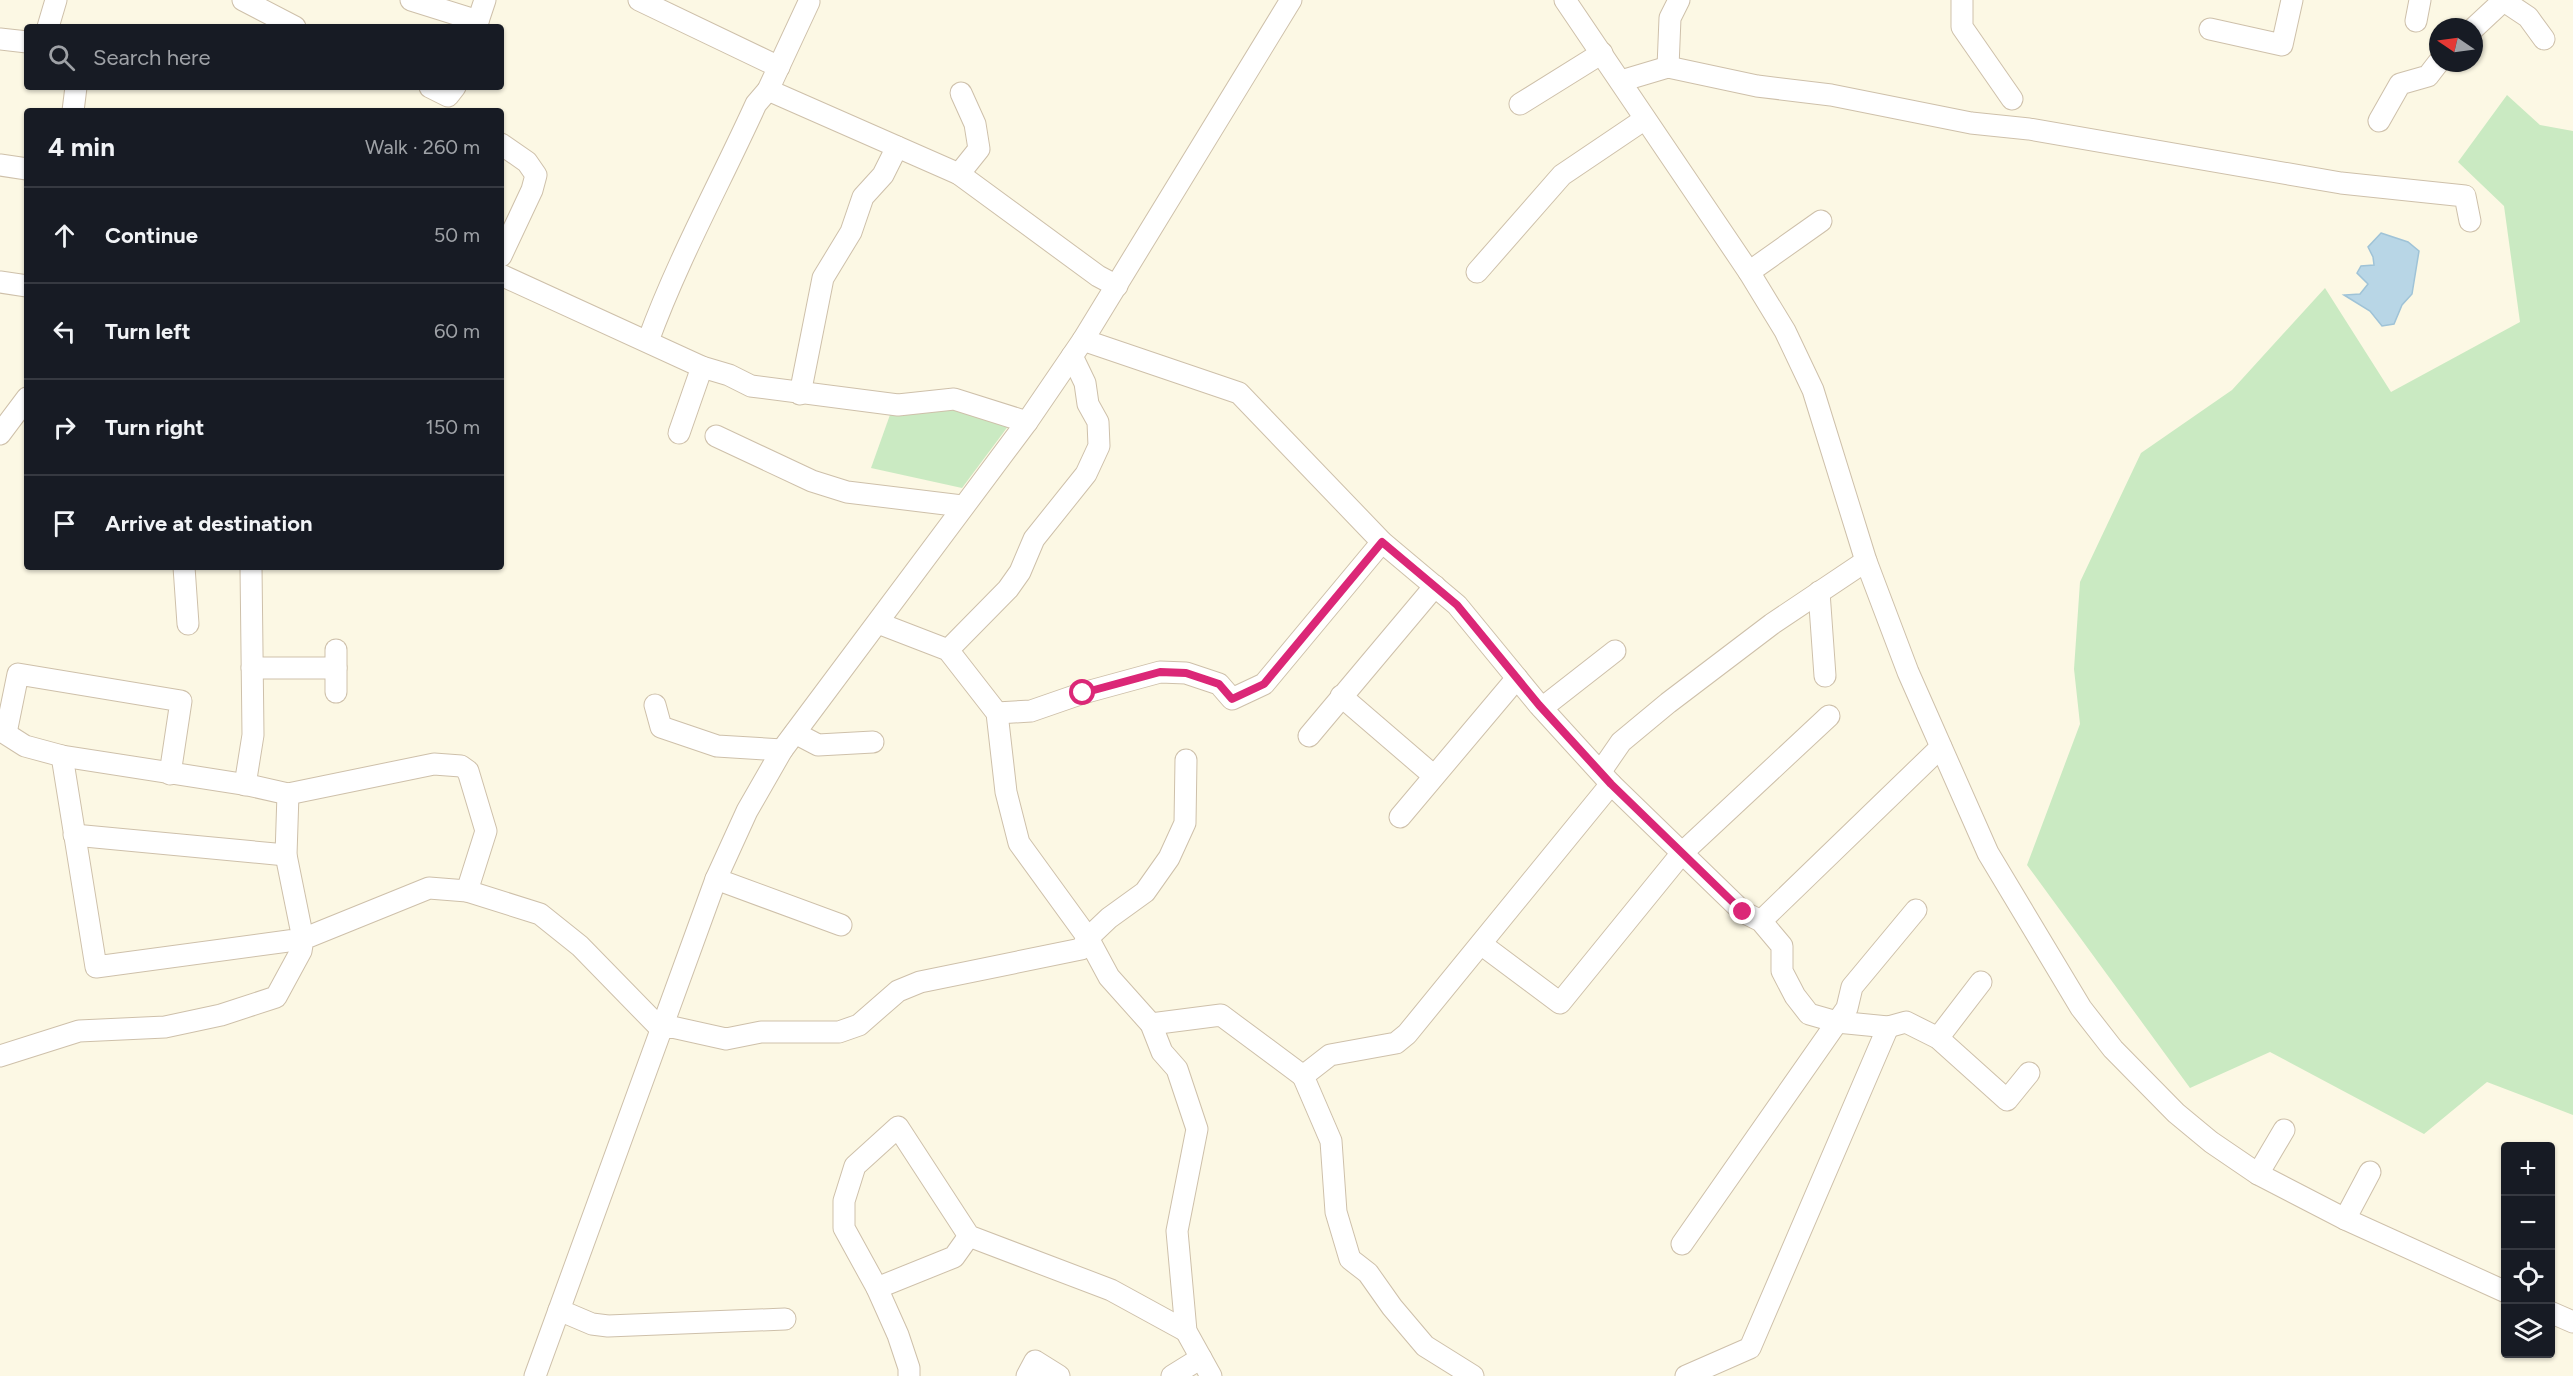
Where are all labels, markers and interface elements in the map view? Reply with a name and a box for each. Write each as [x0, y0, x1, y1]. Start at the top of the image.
north arrow [2429, 18, 2483, 72]
search box [24, 24, 504, 90]
icon: search [45, 41, 78, 74]
text: Search here [93, 44, 211, 71]
text: 4 min [48, 131, 115, 163]
text: Walk · 260 m [365, 135, 480, 159]
icon: ahead [48, 219, 81, 252]
text: Continue [105, 222, 198, 249]
text: 50 m [434, 223, 480, 247]
icon: left [48, 315, 81, 348]
text: Turn left [105, 318, 191, 345]
text: 60 m [434, 319, 480, 343]
icon: right [48, 411, 81, 444]
text: Turn right [105, 414, 204, 441]
text: 150 m [425, 415, 480, 439]
icon: arrive [48, 507, 81, 540]
text: Arrive at destination [105, 510, 313, 537]
route start [1069, 679, 1095, 705]
route end [1729, 898, 1755, 924]
map controls [2501, 1142, 2555, 1358]
button: + [2501, 1142, 2555, 1196]
button: − [2501, 1196, 2555, 1250]
button: locate [2501, 1250, 2555, 1304]
button: layers [2501, 1304, 2555, 1358]

